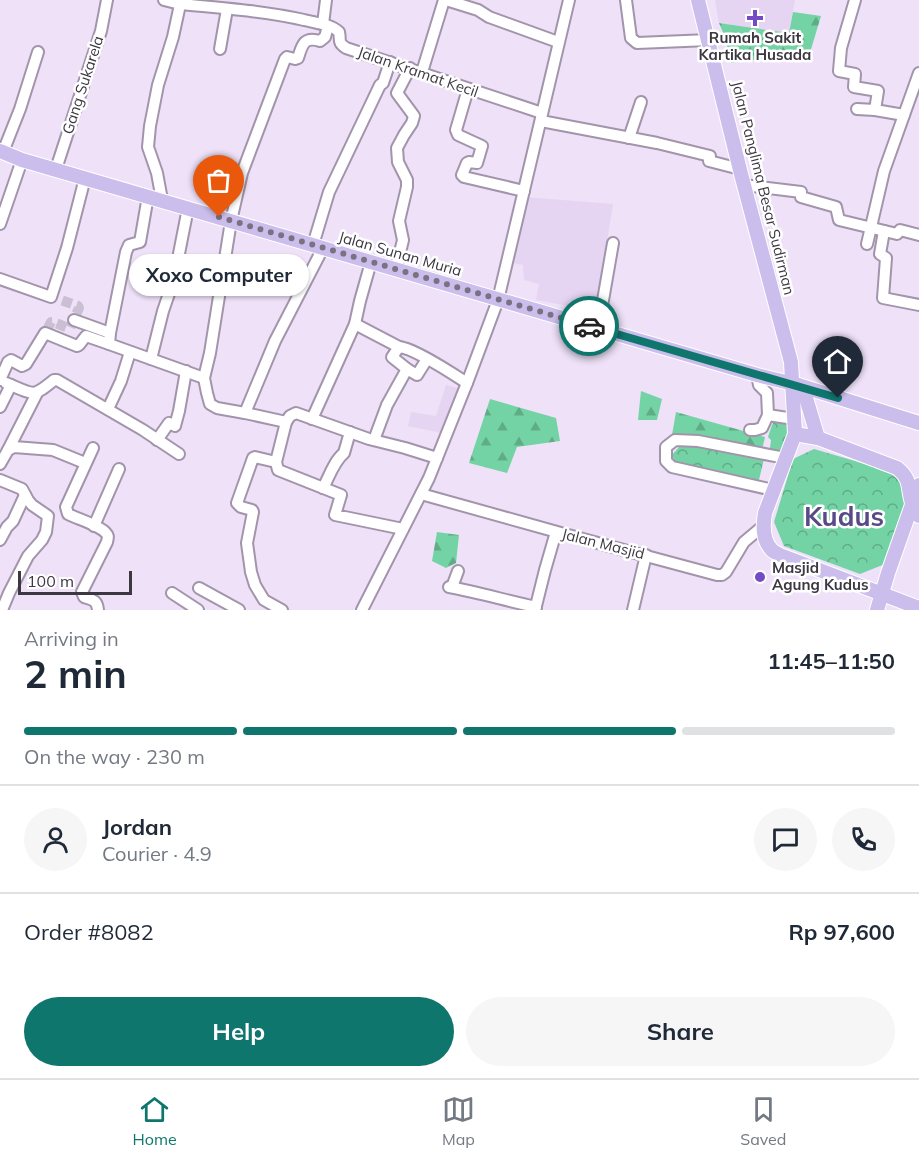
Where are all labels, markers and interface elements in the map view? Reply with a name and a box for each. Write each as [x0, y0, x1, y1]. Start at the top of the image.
marker: Rumah Sakit Kartika Husada [746, 9, 764, 27]
place label: Rumah Sakit Kartika Husada [699, 28, 811, 64]
street label: Gang Sukarela [58, 33, 107, 137]
street label: Jalan Kramat Kecil [355, 42, 481, 101]
street label: Jalan Panglima Besar Sudirman [728, 79, 799, 297]
pin [193, 155, 244, 217]
icon: bag [202, 164, 235, 197]
street label: Jalan Sunan Muria [336, 227, 464, 280]
callout: Xoxo Computer [129, 253, 309, 295]
text: Xoxo Computer [146, 262, 292, 287]
courier [559, 296, 619, 356]
icon: car [573, 310, 606, 343]
pin [812, 336, 863, 398]
icon: home [821, 345, 854, 378]
district label: Kudus [804, 499, 884, 533]
street label: Jalan Masjid [560, 524, 646, 563]
place label: Masjid Agung Kudus [772, 558, 868, 594]
scale bar [18, 568, 132, 596]
marker: Masjid Agung Kudus [753, 570, 767, 584]
text: 100 m [27, 571, 74, 591]
text: Arriving in [24, 626, 119, 651]
text: 11:45–11:50 [767, 647, 895, 675]
text: 2 min [24, 649, 127, 698]
text: On the way · 230 m [24, 744, 205, 769]
button: person [24, 808, 87, 871]
button: chat [754, 808, 817, 871]
button: phone [832, 808, 895, 871]
text: Jordan [102, 813, 172, 841]
text: Courier · 4.9 [102, 841, 212, 866]
text: Order #8082 [24, 918, 154, 946]
text: Rp 97,600 [788, 918, 895, 946]
button: Help [24, 997, 454, 1066]
button: Share [466, 997, 895, 1066]
tab: Home [133, 1093, 177, 1149]
tab: Map [442, 1093, 475, 1149]
tab: Saved [740, 1093, 786, 1149]

